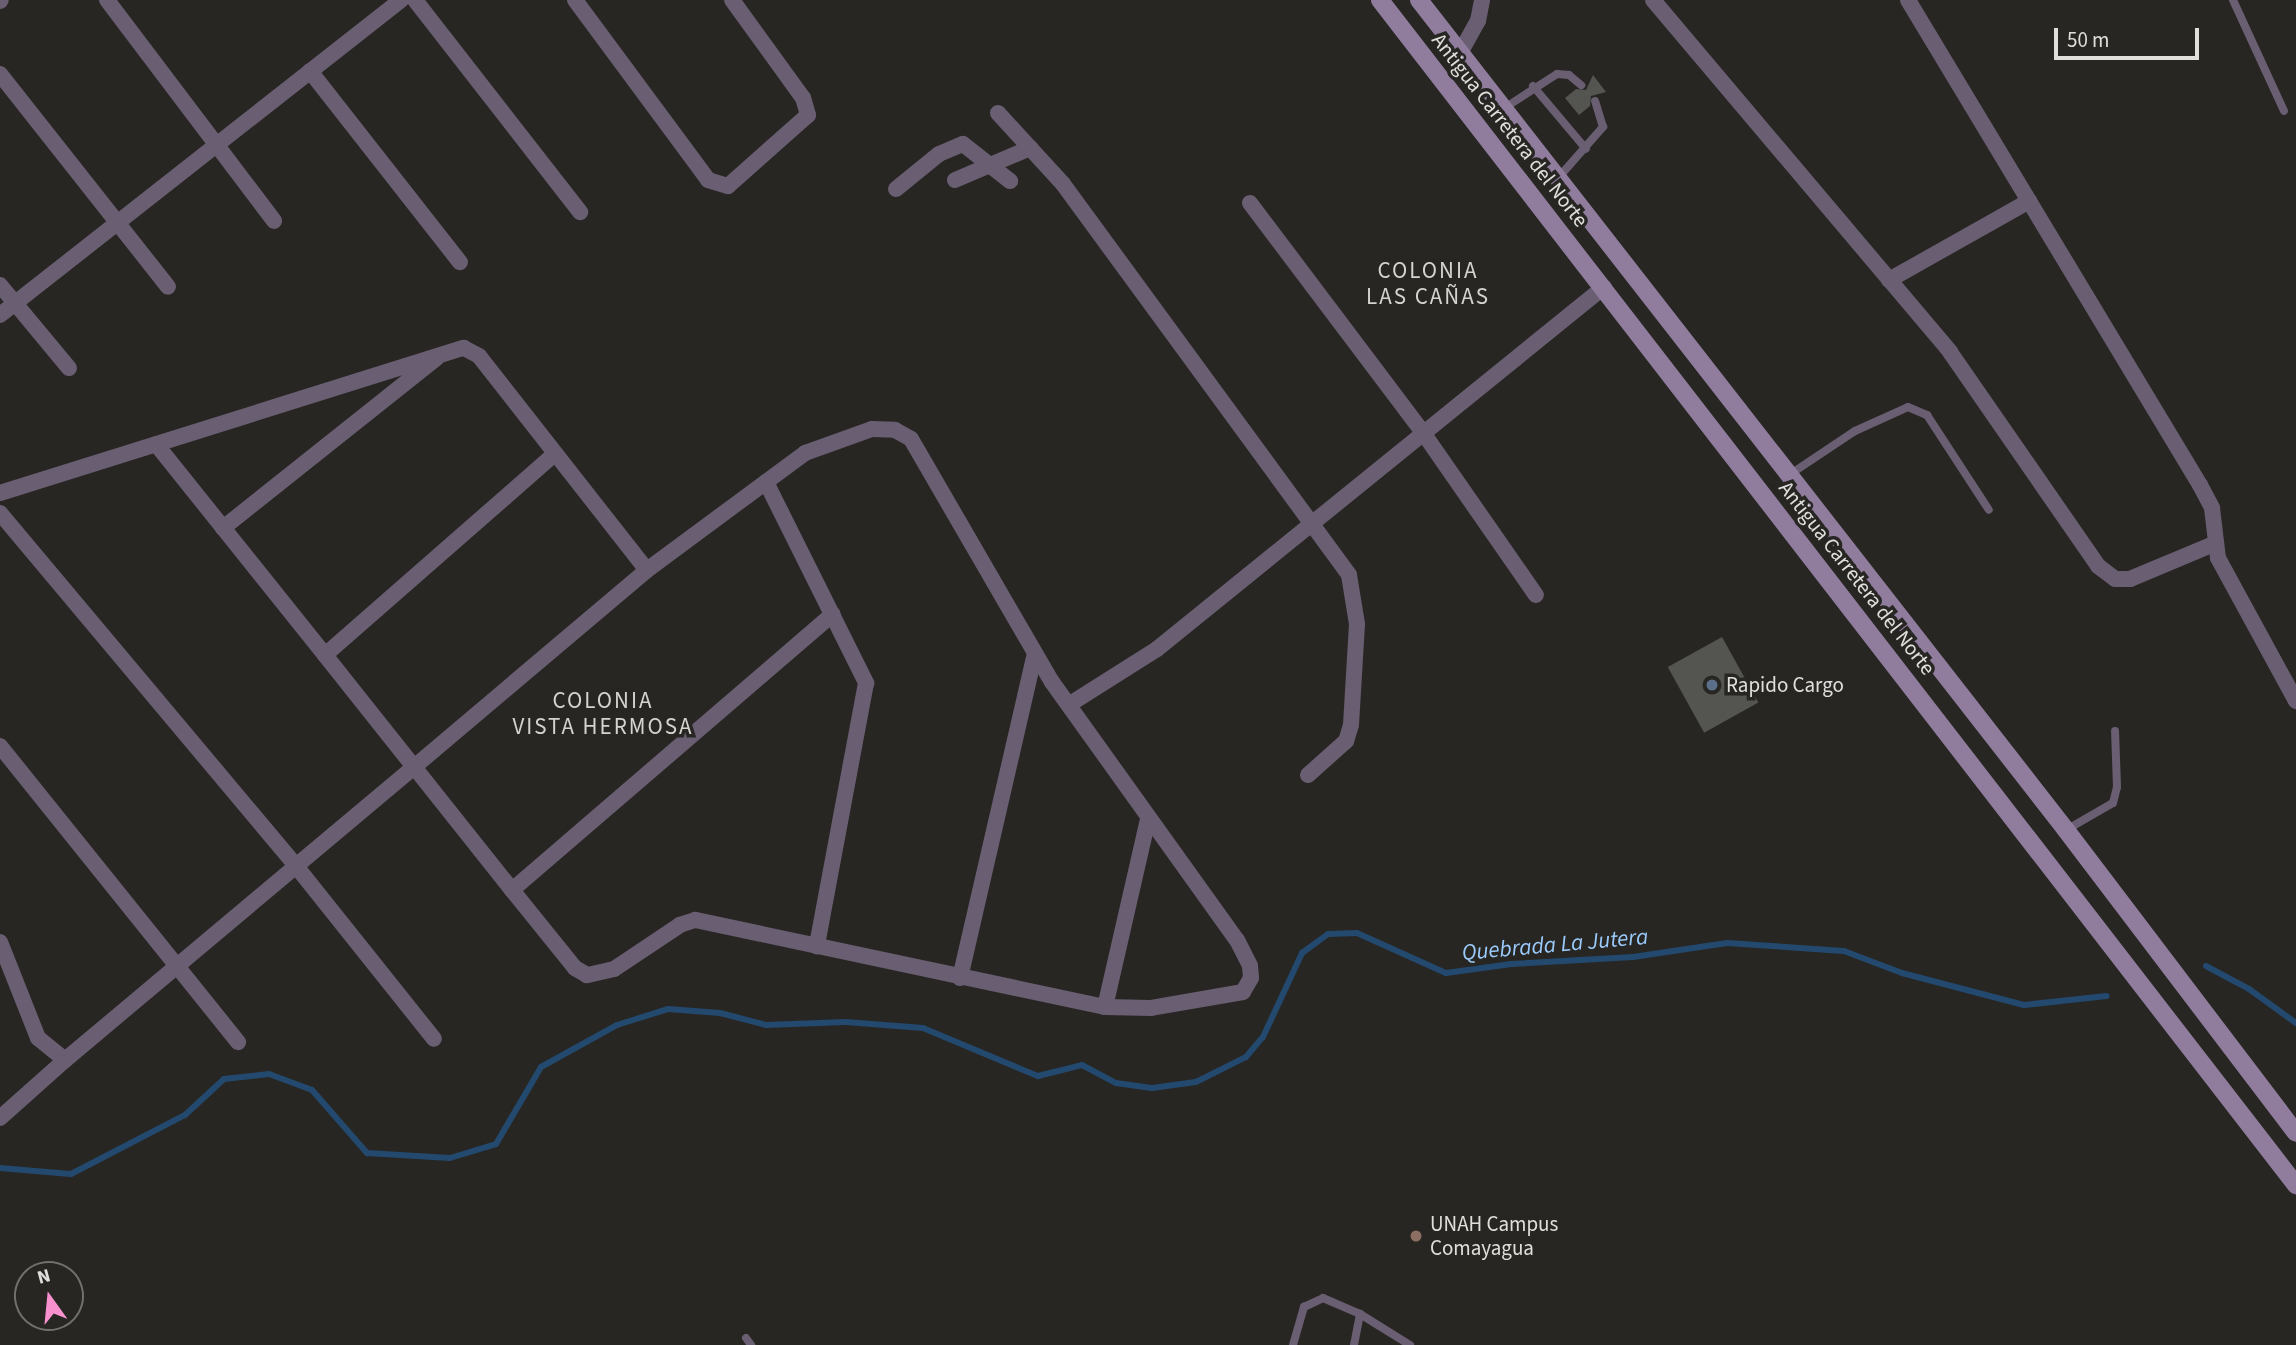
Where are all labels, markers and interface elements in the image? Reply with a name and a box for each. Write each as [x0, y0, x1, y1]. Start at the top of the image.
scale bar [2058, 14, 2203, 58]
text: 50 m [2067, 25, 2109, 55]
street label: Antigua Carretera del Norte [1426, 28, 1594, 232]
district label: COLONIA LAS CAÑAS [1367, 257, 1489, 311]
street label: Antigua Carretera del Norte [1773, 476, 1941, 680]
place label: Rapido Cargo [1726, 672, 1844, 698]
marker: Rapido Cargo [1704, 677, 1720, 693]
district label: COLONIA VISTA HERMOSA [514, 687, 692, 741]
water label: Quebrada La Jutera [1461, 923, 1649, 967]
place label: UNAH Campus Comayagua [1430, 1211, 1558, 1261]
marker: UNAH Campus Comayagua [1408, 1228, 1424, 1244]
north arrow [14, 1261, 84, 1331]
text: N [34, 1262, 54, 1292]

